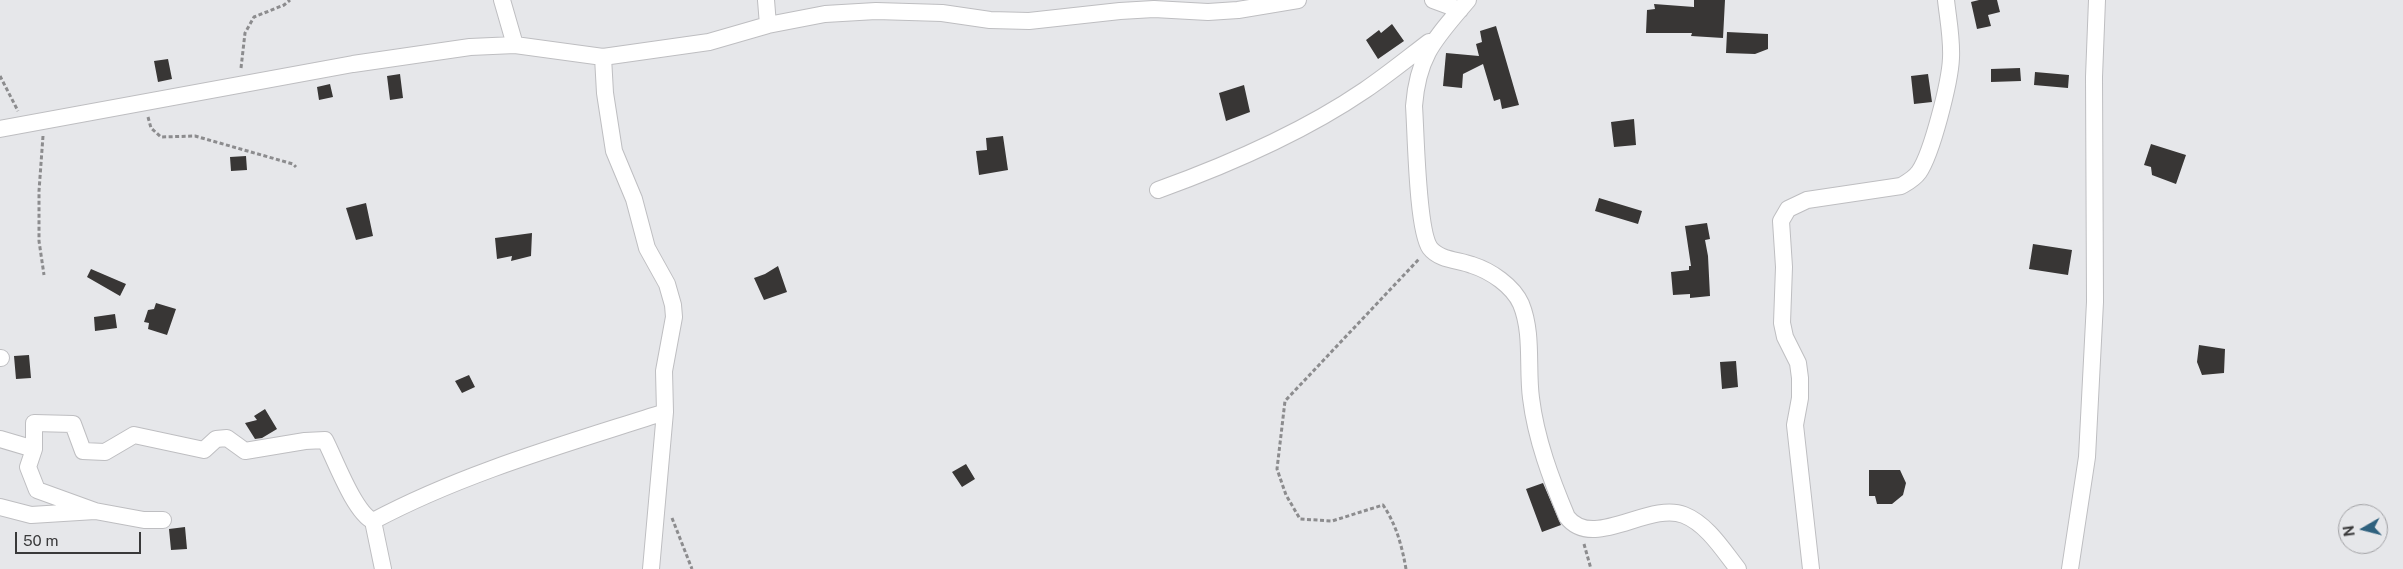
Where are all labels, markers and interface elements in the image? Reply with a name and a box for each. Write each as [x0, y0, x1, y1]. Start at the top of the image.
north arrow [2338, 504, 2388, 554]
scale bar [18, 522, 144, 554]
text: N [2340, 524, 2358, 537]
text: 50 m [23, 532, 58, 549]

